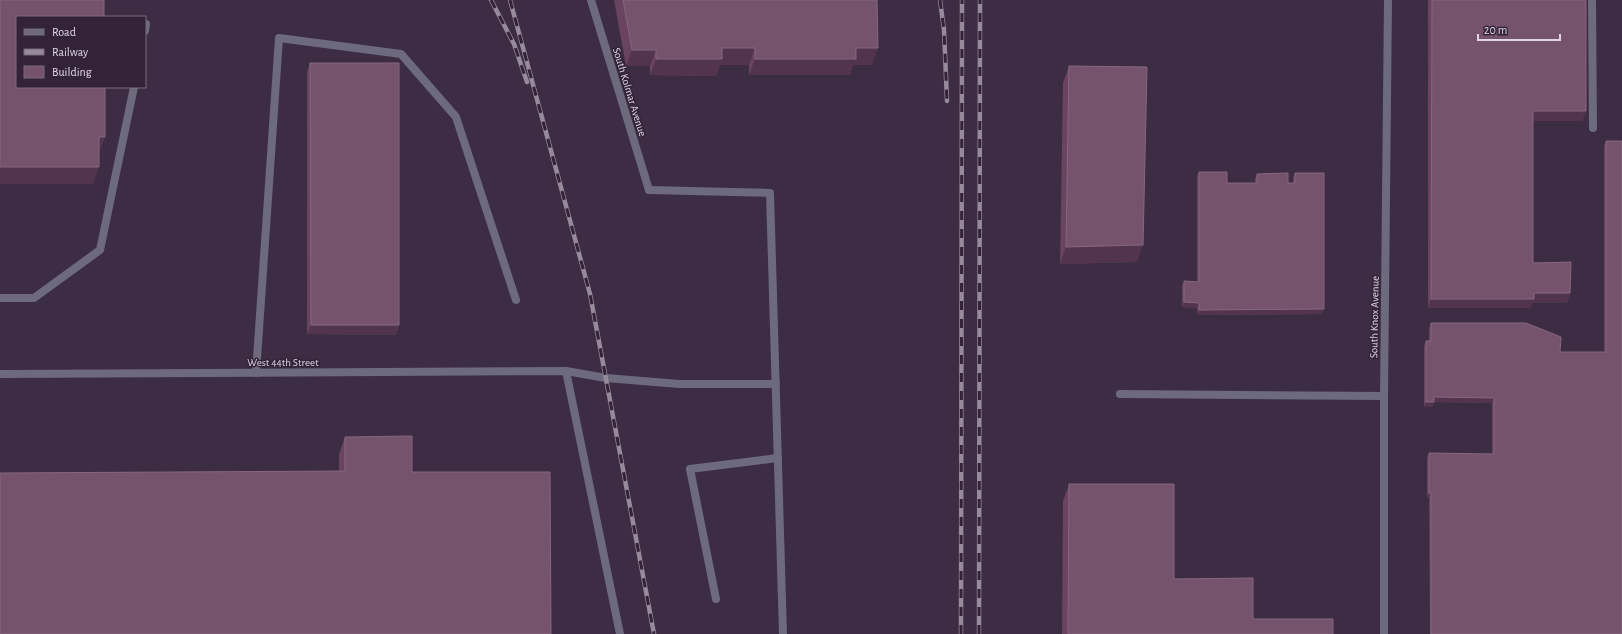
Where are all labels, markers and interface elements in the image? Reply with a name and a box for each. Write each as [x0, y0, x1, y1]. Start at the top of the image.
legend [16, 16, 146, 88]
scale bar [1478, 16, 1560, 42]
text: 20 m [1484, 24, 1507, 36]
text: Road [52, 26, 76, 38]
text: Railway [52, 46, 88, 59]
street label: South Kolmar Avenue [611, 46, 648, 138]
text: Building [52, 66, 92, 78]
street label: South Knox Avenue [1368, 276, 1381, 358]
street label: West 44th Street [247, 357, 319, 368]

